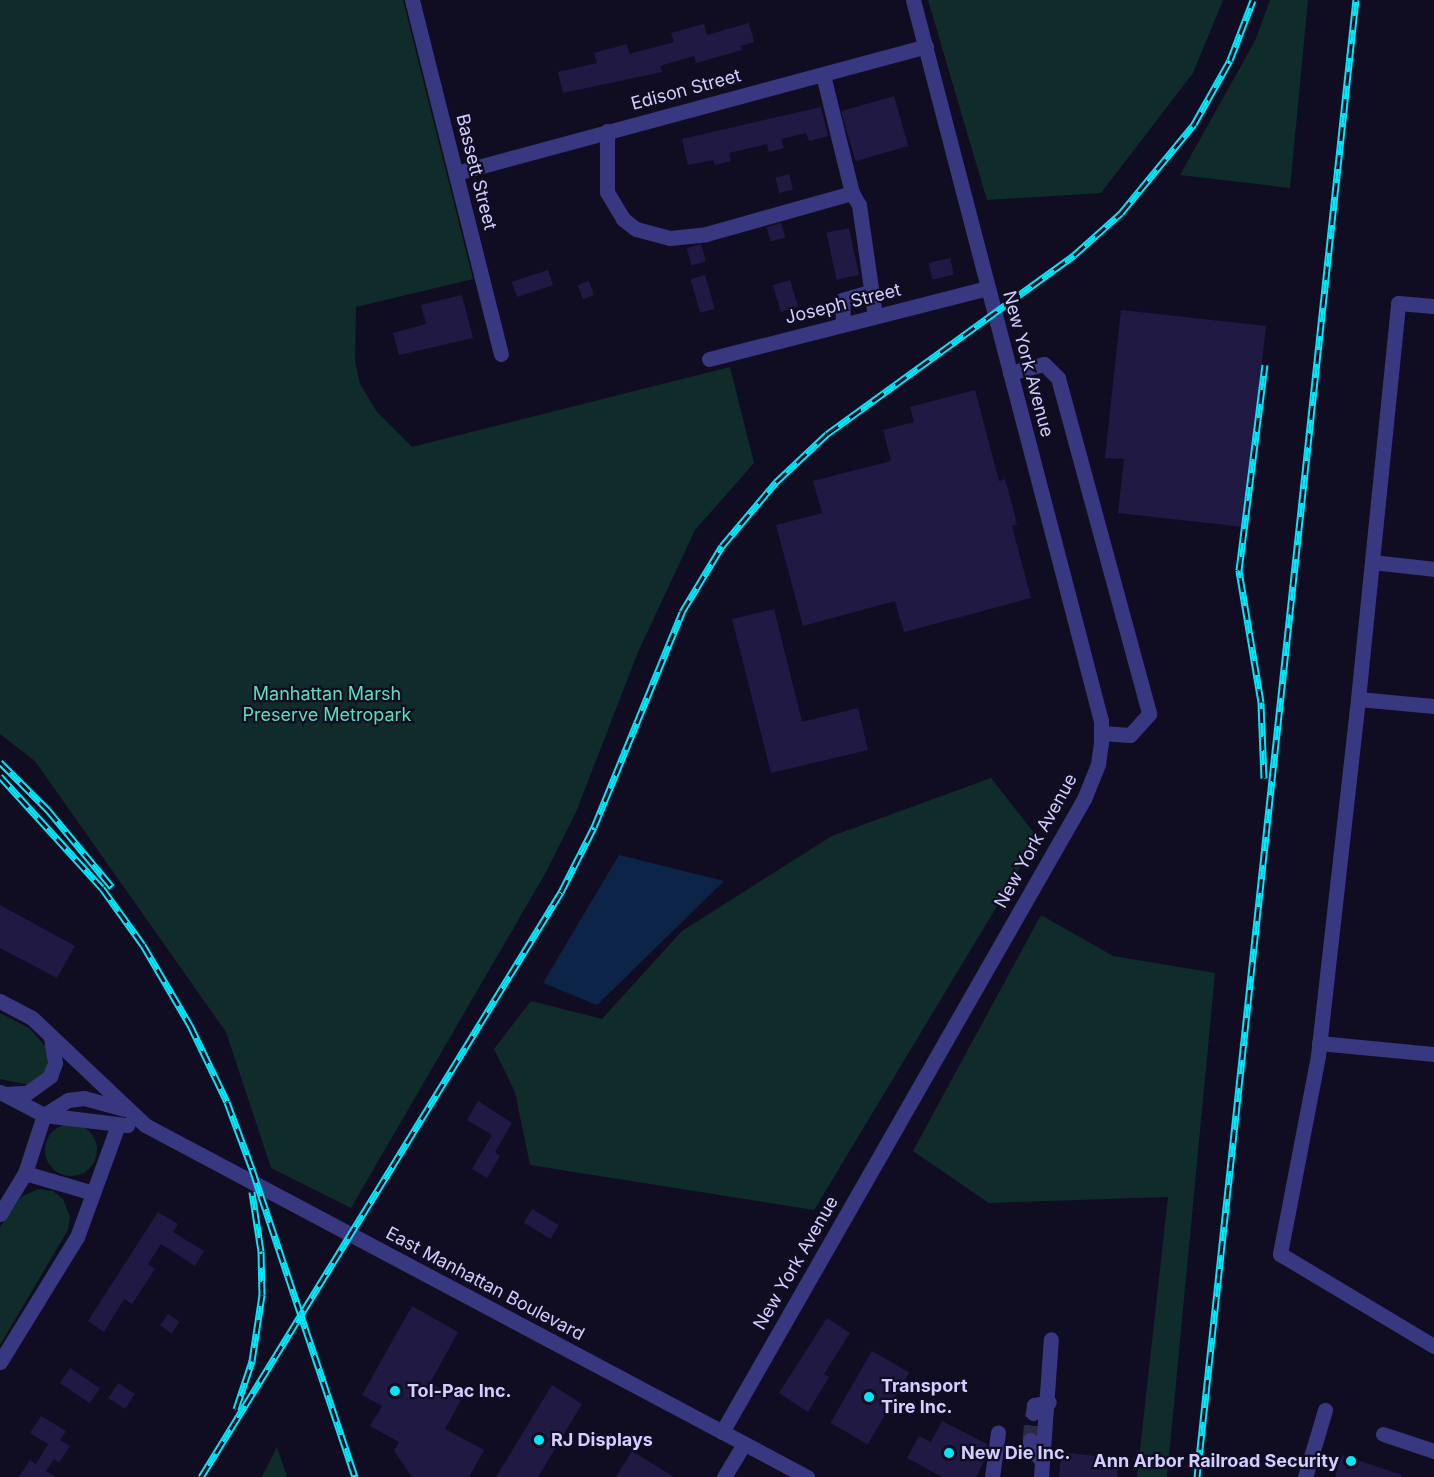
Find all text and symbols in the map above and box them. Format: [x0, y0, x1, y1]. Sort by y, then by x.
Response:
street label: Edison Street [629, 65, 743, 115]
street label: Bassett Street [451, 112, 501, 232]
street label: Joseph Street [783, 279, 903, 329]
street label: New York Avenue [998, 289, 1058, 439]
park label: Manhattan Marsh Preserve Metropark [243, 684, 411, 726]
street label: New York Avenue [990, 770, 1082, 912]
street label: New York Avenue [749, 1192, 843, 1334]
street label: East Manhattan Boulevard [382, 1222, 588, 1346]
place label: Transport Tire Inc. [881, 1376, 967, 1418]
place label: Tol-Pac Inc. [407, 1380, 512, 1402]
marker: Tol-Pac Inc. [388, 1384, 402, 1398]
marker: Transport Tire Inc. [862, 1390, 876, 1404]
place label: RJ Displays [551, 1429, 653, 1451]
marker: RJ Displays [532, 1433, 546, 1447]
place label: New Die Inc. [961, 1442, 1070, 1464]
marker: New Die Inc. [942, 1446, 956, 1460]
place label: Ann Arbor Railroad Security [1093, 1450, 1339, 1472]
marker: Ann Arbor Railroad Security [1344, 1454, 1358, 1468]

